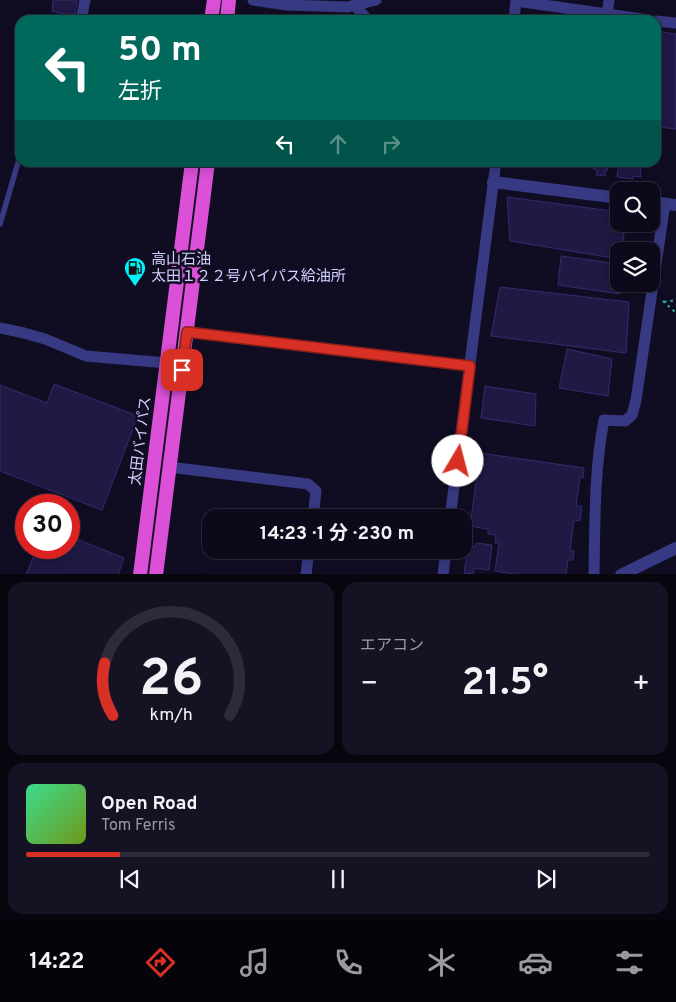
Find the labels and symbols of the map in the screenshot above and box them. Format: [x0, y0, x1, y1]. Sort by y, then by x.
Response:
place label: 高山石油 太田１２２号バイパス給油所 [151, 251, 346, 287]
fuel station icon: 高山石油 太田１２２号バイパス給油所 [123, 256, 147, 287]
pin [161, 349, 203, 391]
street label: 太田バイパス [127, 396, 156, 487]
position arrow [431, 434, 483, 486]
speed limit sign: 30 [15, 494, 80, 559]

